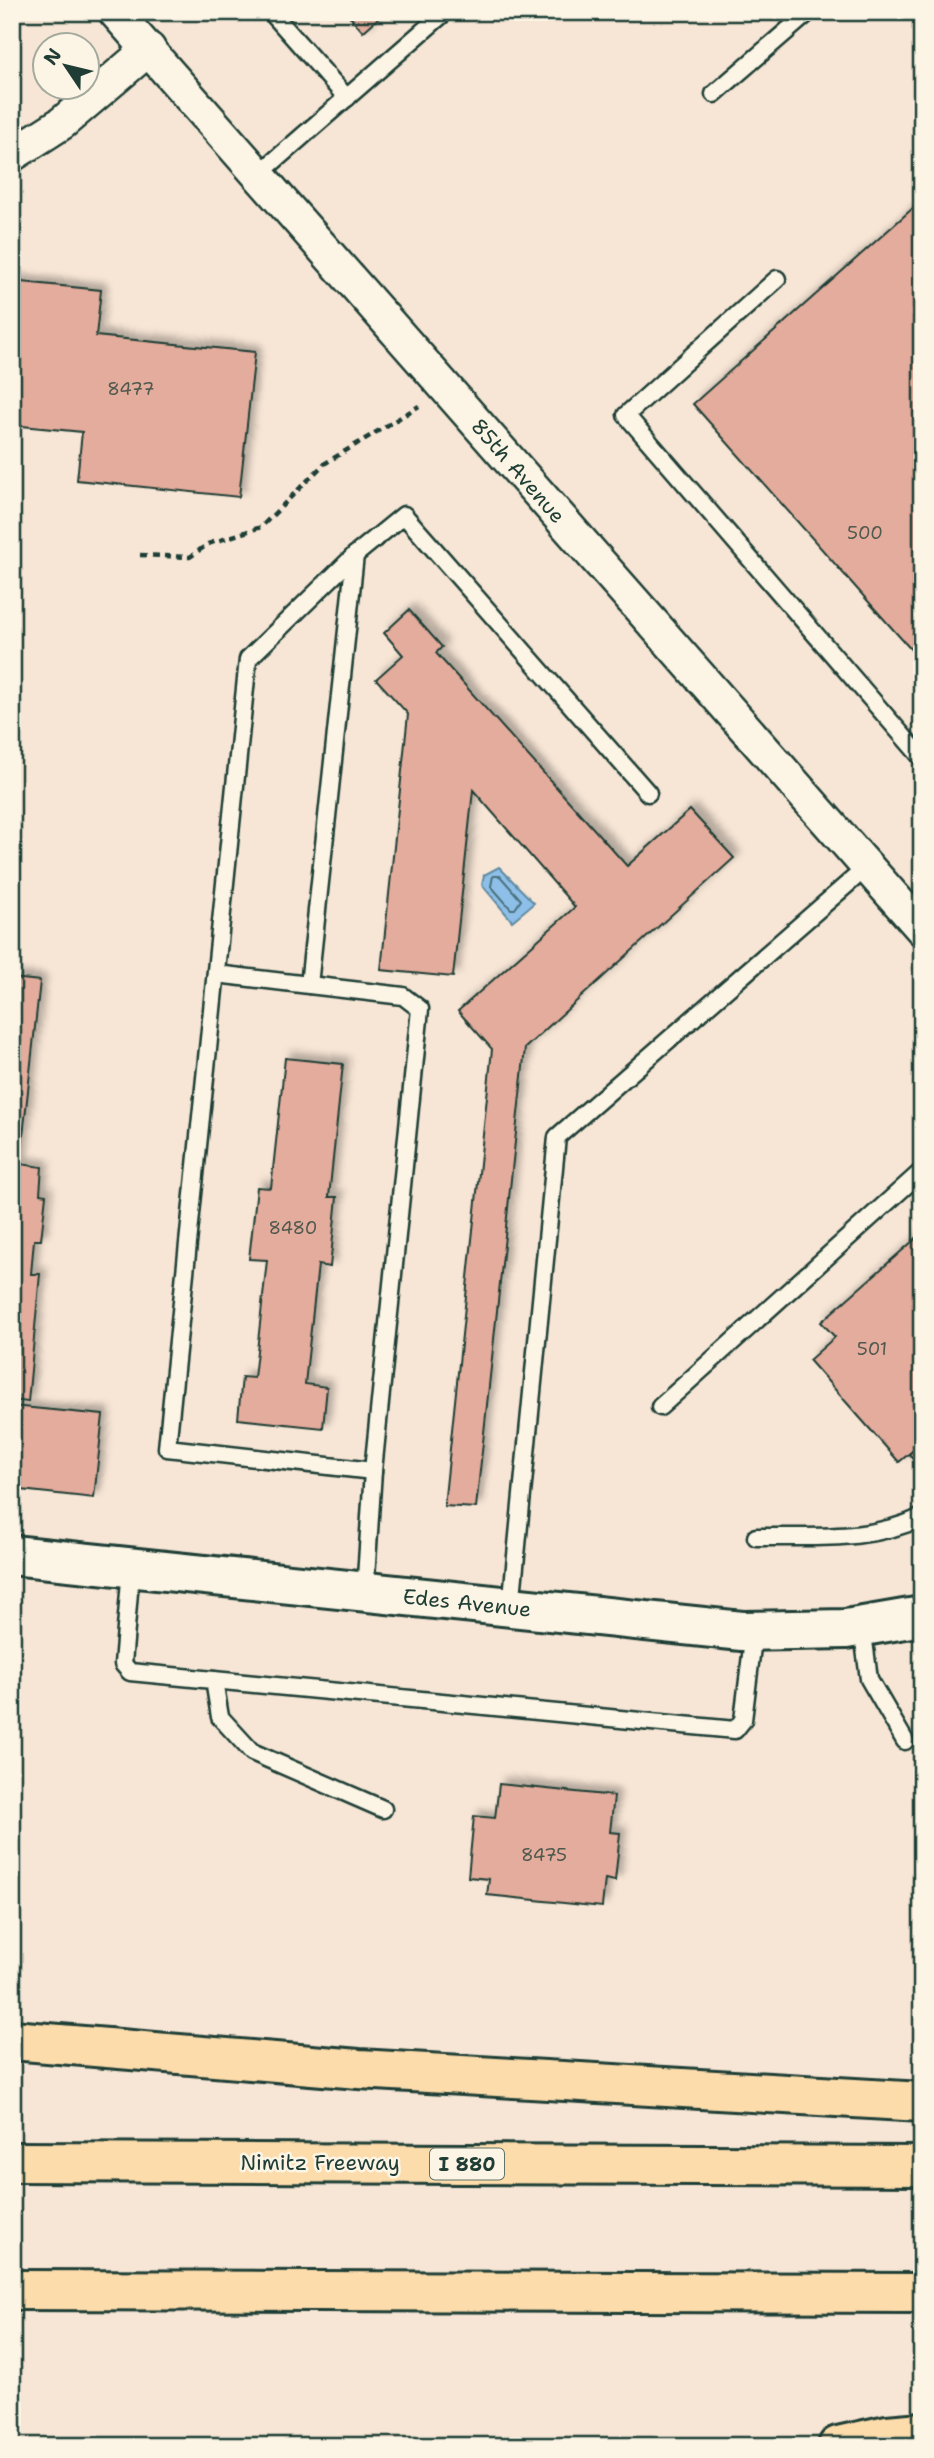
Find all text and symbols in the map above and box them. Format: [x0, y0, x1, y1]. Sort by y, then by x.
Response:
north arrow [32, 32, 102, 102]
text: N [38, 43, 67, 70]
house number: 8477 [107, 377, 155, 401]
street label: 85th Avenue [465, 413, 571, 529]
house number: 500 [847, 521, 883, 545]
house number: 8480 [269, 1216, 317, 1240]
house number: 501 [857, 1337, 887, 1361]
street label: Edes Avenue [402, 1582, 532, 1624]
house number: 8475 [521, 1843, 567, 1867]
road number: I 880 [430, 2148, 504, 2180]
street label: Nimitz Freeway [240, 2149, 400, 2177]

